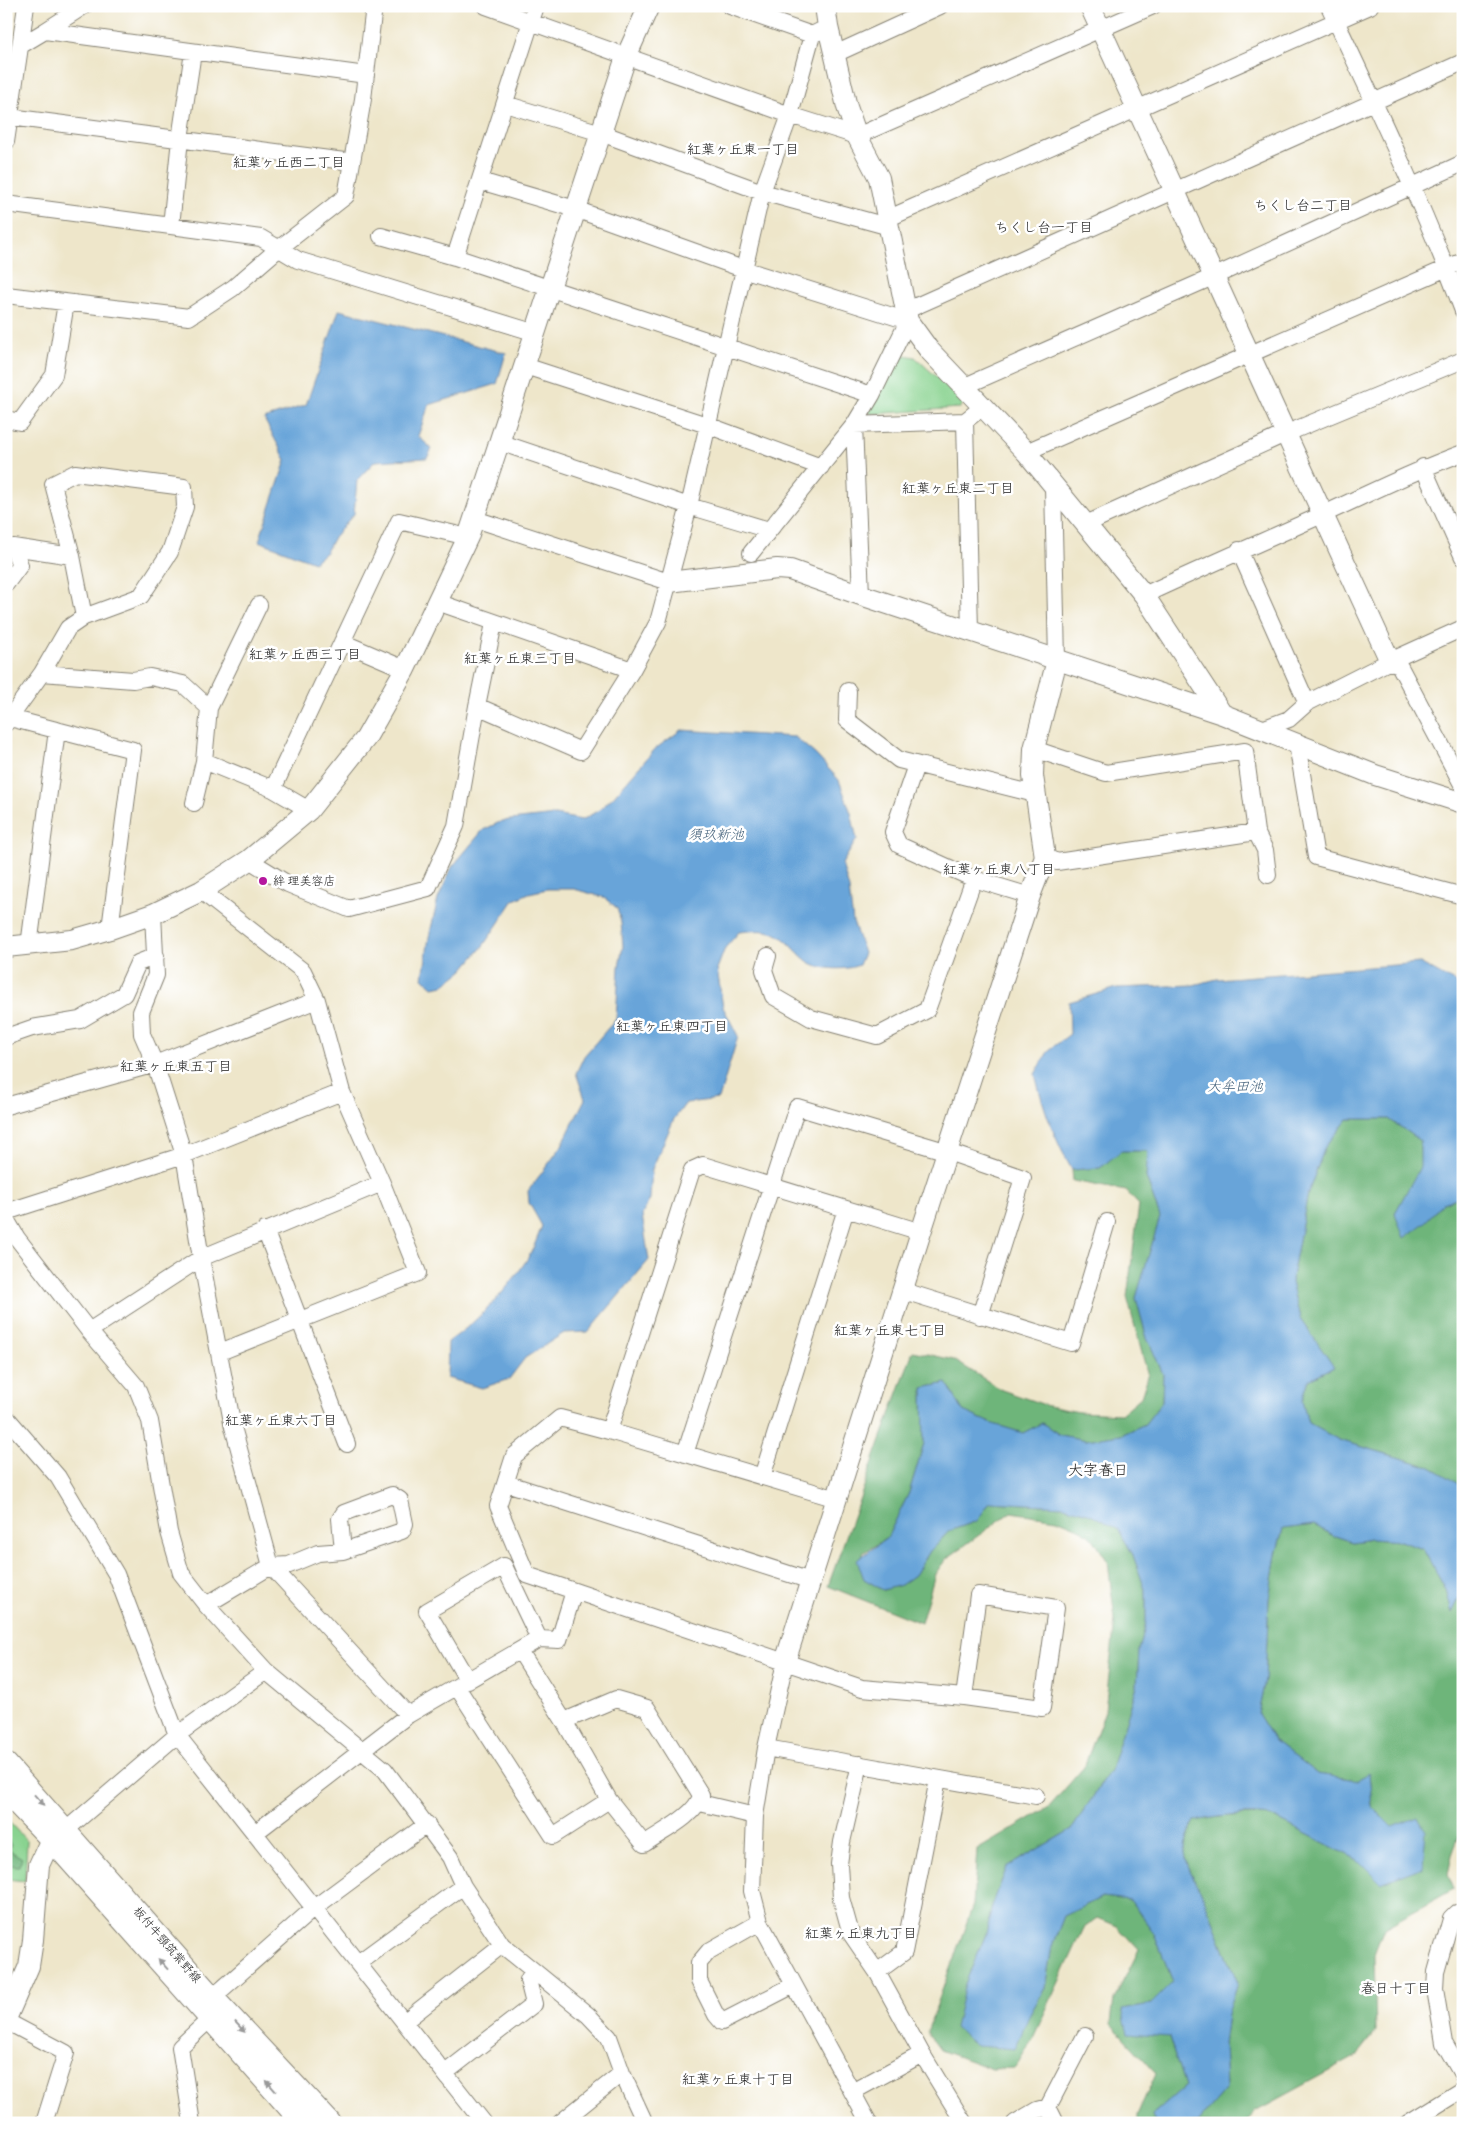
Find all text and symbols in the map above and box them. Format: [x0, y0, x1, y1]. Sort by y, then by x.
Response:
district label: 紅葉ヶ丘東一丁目 [687, 141, 799, 158]
district label: 紅葉ヶ丘西二丁目 [233, 154, 345, 171]
district label: ちくし台二丁目 [1254, 197, 1352, 214]
district label: ちくし台一丁目 [995, 219, 1093, 236]
district label: 紅葉ヶ丘東二丁目 [902, 480, 1014, 497]
district label: 紅葉ヶ丘西三丁目 [249, 646, 361, 663]
district label: 紅葉ヶ丘東三丁目 [464, 650, 576, 667]
water label: 須玖新池 [688, 826, 745, 843]
district label: 紅葉ヶ丘東八丁目 [943, 861, 1055, 878]
place label: 絆 理美容店 [273, 874, 336, 889]
marker: 絆 理美容店 [257, 875, 269, 887]
district label: 紅葉ヶ丘東四丁目 [616, 1018, 728, 1035]
district label: 紅葉ヶ丘東五丁目 [120, 1058, 232, 1075]
water label: 大牟田池 [1207, 1078, 1264, 1095]
district label: 紅葉ヶ丘東七丁目 [834, 1322, 946, 1339]
district label: 紅葉ヶ丘東六丁目 [225, 1412, 337, 1429]
district label: 大字春日 [1068, 1461, 1128, 1480]
one-way arrow [33, 1794, 45, 1806]
street label: 板付牛頸筑紫野線 [130, 1904, 204, 1986]
district label: 紅葉ヶ丘東九丁目 [805, 1925, 917, 1942]
one-way arrow [157, 1959, 169, 1971]
district label: 春日十丁目 [1361, 1980, 1431, 1997]
one-way arrow [234, 2020, 246, 2032]
district label: 紅葉ヶ丘東十丁目 [682, 2071, 794, 2088]
one-way arrow [265, 2080, 276, 2093]

